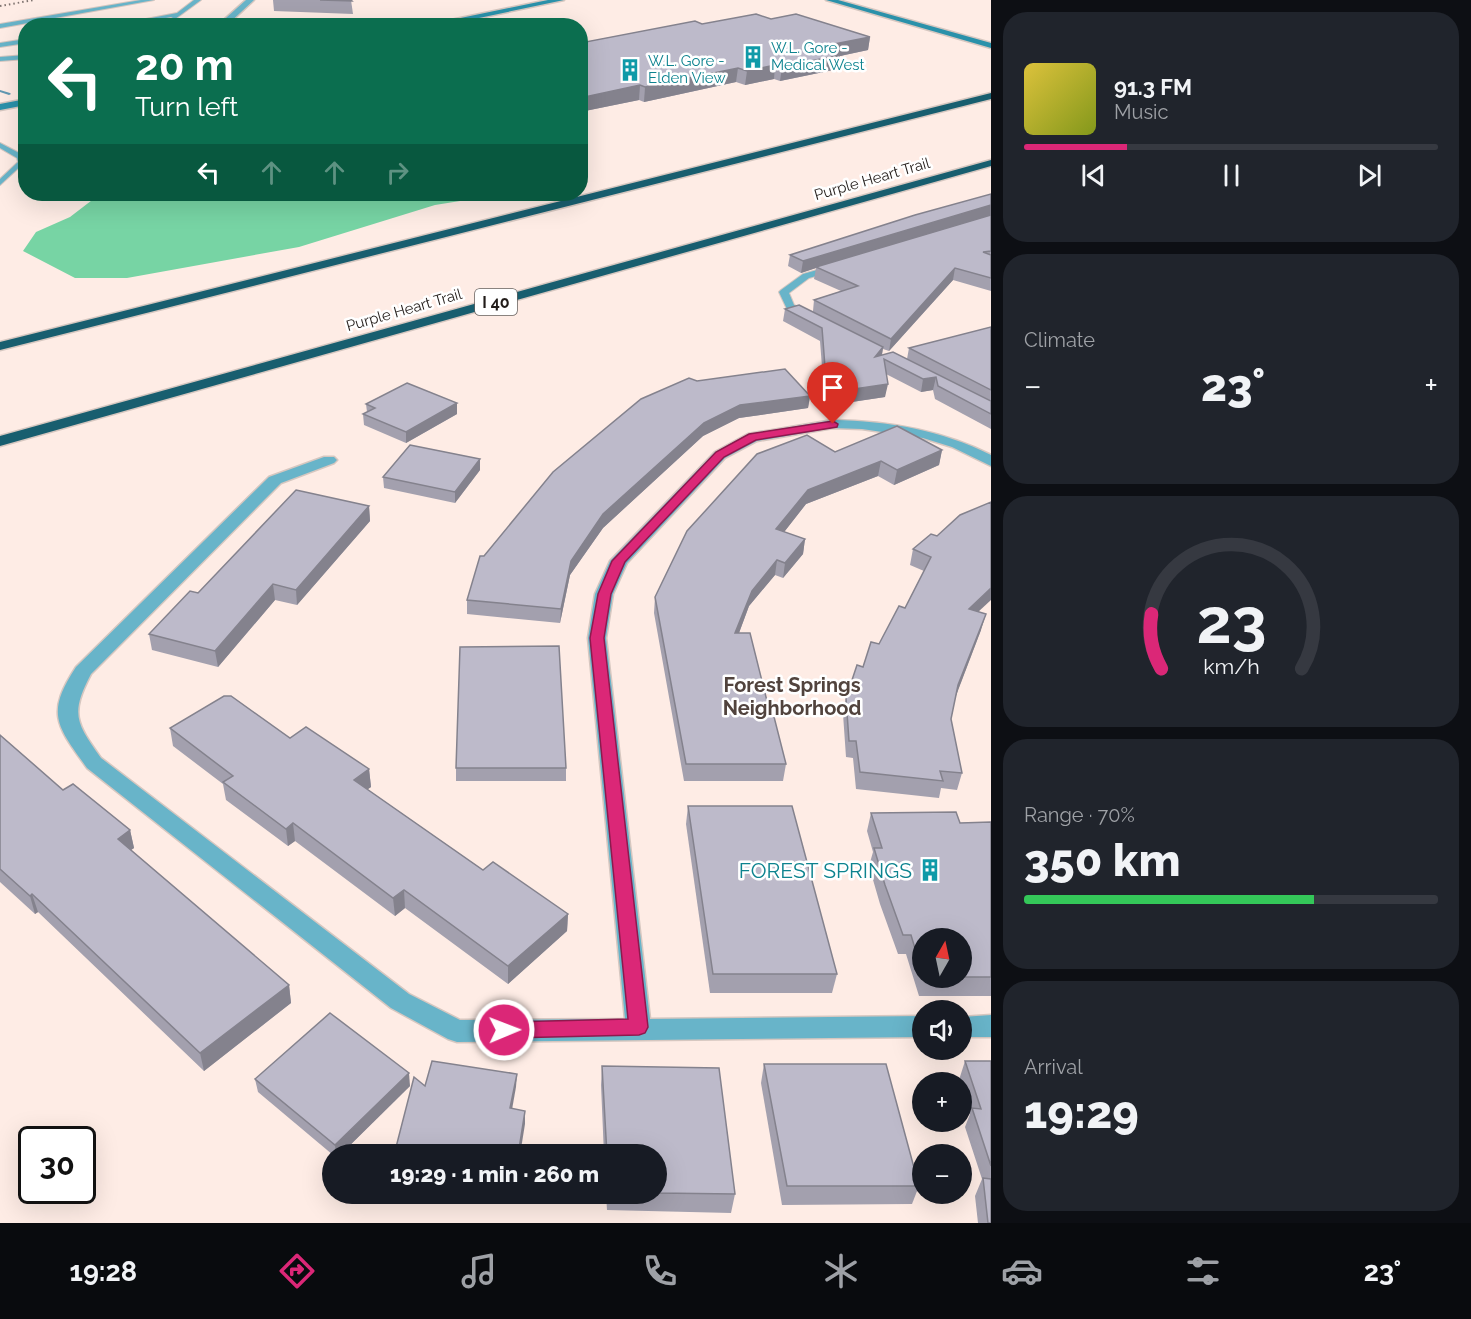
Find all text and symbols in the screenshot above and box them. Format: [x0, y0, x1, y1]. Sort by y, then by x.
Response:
place label: W.L. Gore - Medical West [771, 39, 865, 74]
text: 20 m [135, 41, 234, 90]
icon: left [36, 42, 114, 120]
building icon: W.L. Gore - Medical West [740, 44, 766, 70]
place label: W.L. Gore - Elden View [648, 52, 726, 87]
building icon: W.L. Gore - Elden View [617, 57, 643, 83]
text: 91.3 FM [1114, 74, 1192, 100]
text: Turn left [135, 91, 238, 122]
text: Music [1114, 100, 1168, 124]
street label: Purple Heart Trail [812, 154, 933, 204]
icon: left [192, 156, 225, 189]
icon: ahead [255, 156, 288, 189]
icon: ahead [318, 156, 351, 189]
icon: right [381, 156, 414, 189]
icon: previous [1077, 159, 1110, 192]
icon: pause [1215, 159, 1248, 192]
icon: next [1353, 159, 1386, 192]
street label: Purple Heart Trail [344, 285, 465, 335]
road number: I 40 [475, 289, 517, 315]
text: Climate [1024, 328, 1095, 352]
text: 23° [1201, 359, 1265, 412]
pin [807, 362, 858, 424]
text: − [1024, 366, 1042, 405]
text: + [1424, 366, 1438, 405]
icon: arrive [816, 371, 849, 404]
text: 23 [1196, 584, 1266, 658]
text: km/h [1203, 654, 1259, 679]
district label: Forest Springs Neighborhood [723, 673, 861, 720]
text: Range · 70% [1024, 803, 1135, 827]
text: 350 km [1024, 834, 1181, 887]
building icon: FOREST SPRINGS [917, 857, 943, 883]
place label: FOREST SPRINGS [739, 858, 912, 883]
north arrow [912, 928, 972, 988]
map controls [912, 928, 972, 1204]
position arrow [472, 998, 536, 1062]
button: sound [912, 1000, 972, 1060]
text: Arrival [1024, 1055, 1083, 1079]
button: + [912, 1072, 972, 1132]
text: 19:29 [1024, 1086, 1139, 1139]
speed limit sign: 30 [18, 1126, 96, 1204]
button: − [912, 1144, 972, 1204]
text: 19:29 · 1 min · 260 m [390, 1161, 599, 1187]
icon: directions [276, 1250, 318, 1292]
icon: music [458, 1250, 500, 1292]
icon: phone [639, 1250, 681, 1292]
icon: climate [820, 1250, 862, 1292]
icon: car [1001, 1250, 1043, 1292]
icon: filters [1182, 1250, 1224, 1292]
text: 19:28 [70, 1256, 137, 1287]
text: 23° [1364, 1256, 1401, 1287]

